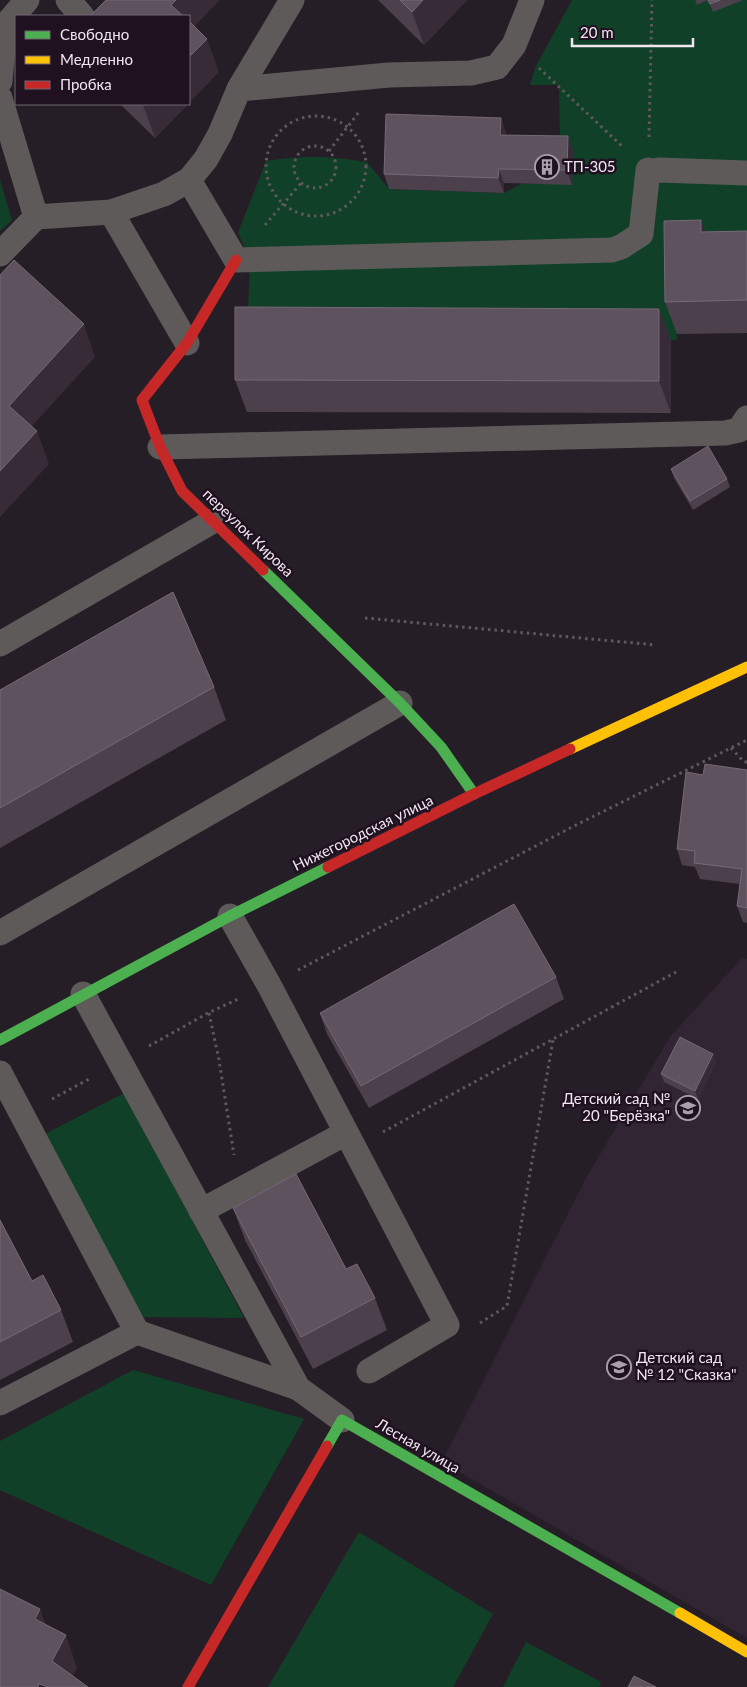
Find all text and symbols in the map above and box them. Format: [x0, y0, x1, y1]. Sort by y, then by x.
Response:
legend [15, 15, 190, 105]
scale bar [572, 15, 693, 47]
text: 20 m [580, 23, 614, 41]
text: Свободно [60, 25, 129, 43]
text: Медленно [60, 50, 133, 68]
text: Пробка [60, 75, 112, 93]
building icon: ТП-305 [534, 154, 560, 180]
place label: ТП-305 [564, 157, 616, 175]
street label: переулок Кирова [200, 485, 298, 580]
street label: Нижегородская улица [289, 790, 436, 874]
place label: Детский сад № 20 "Берёзка" [562, 1089, 670, 1124]
school or university icon: Детский сад № 20 "Берёзка" [675, 1095, 701, 1121]
place label: Детский сад № 12 "Сказка" [636, 1348, 737, 1383]
school or university icon: Детский сад № 12 "Сказка" [606, 1354, 632, 1380]
street label: Лесная улица [372, 1413, 464, 1476]

